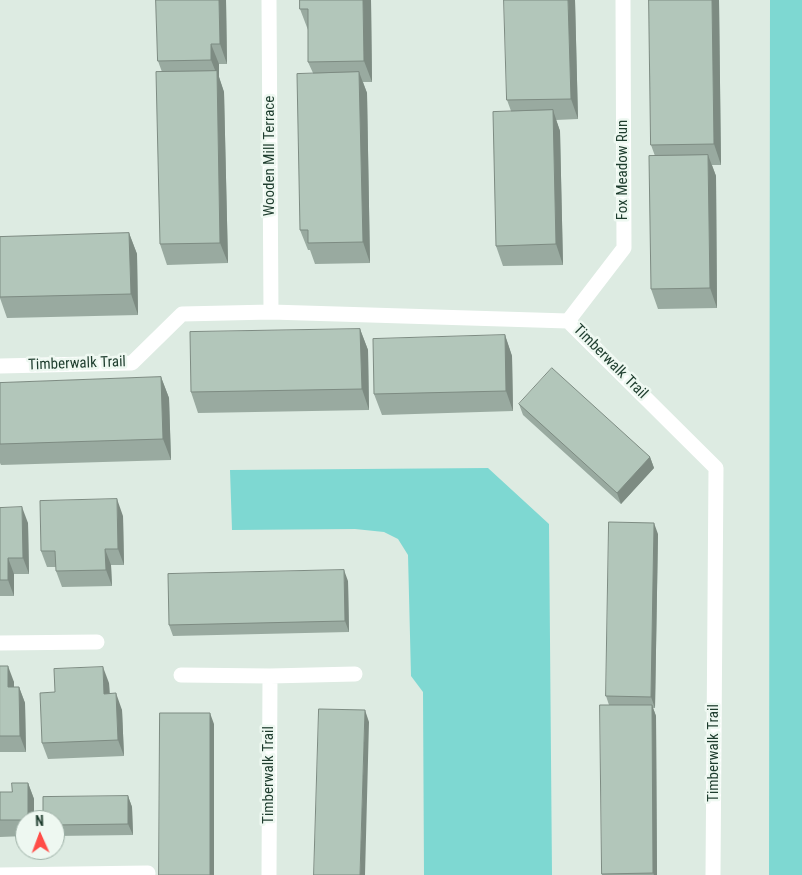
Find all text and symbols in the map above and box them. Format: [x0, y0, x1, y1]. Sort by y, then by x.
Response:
street label: Wooden Mill Terrace [261, 96, 279, 216]
street label: Fox Meadow Run [614, 120, 632, 220]
street label: Timberwalk Trail [569, 321, 651, 403]
street label: Timberwalk Trail [28, 353, 126, 375]
street label: Timberwalk Trail [705, 704, 723, 802]
street label: Timberwalk Trail [260, 726, 278, 824]
north arrow [15, 810, 65, 860]
text: N [35, 813, 44, 829]

